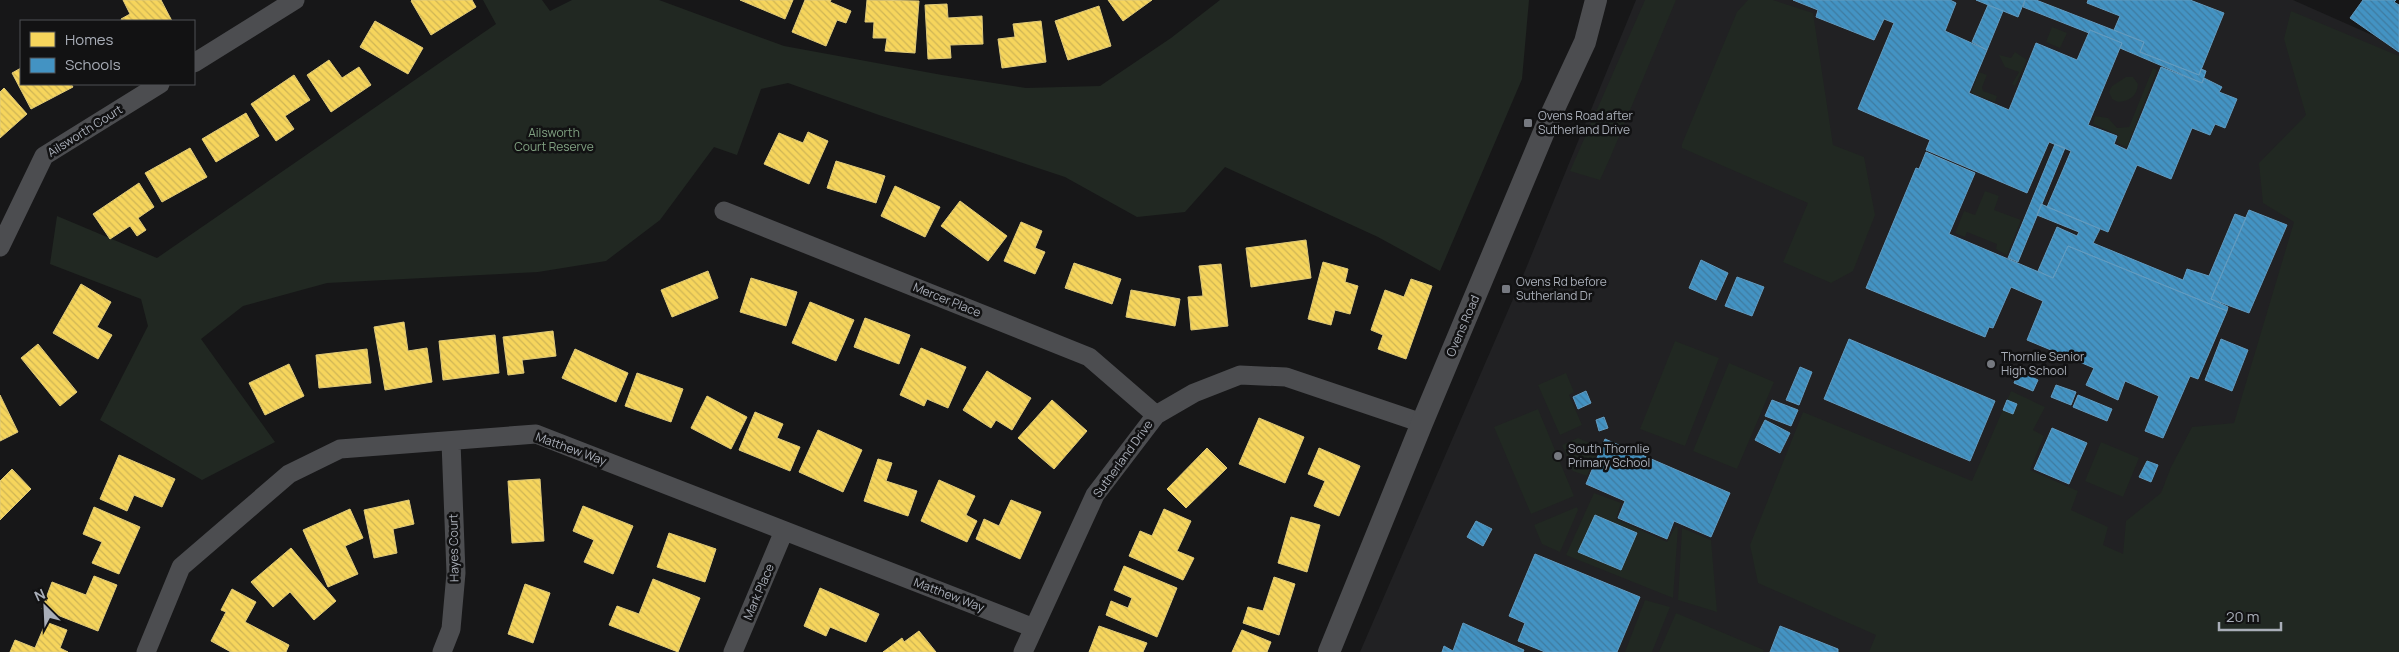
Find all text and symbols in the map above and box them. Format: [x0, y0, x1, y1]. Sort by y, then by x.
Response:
legend [20, 20, 195, 85]
text: Homes [65, 29, 114, 50]
text: Schools [65, 54, 121, 75]
street label: Ailsworth Court [44, 100, 126, 161]
place label: Ovens Road after Sutherland Drive [1538, 107, 1634, 138]
marker: Ovens Road after Sutherland Drive [1522, 117, 1534, 129]
park label: Ailsworth Court Reserve [514, 124, 594, 155]
place label: Ovens Rd before Sutherland Dr [1516, 273, 1607, 304]
street label: Mercer Place [911, 278, 984, 321]
marker: Ovens Rd before Sutherland Dr [1500, 283, 1512, 295]
street label: Ovens Road [1442, 292, 1483, 359]
place label: Thornlie Senior High School [2001, 348, 2085, 379]
marker: Thornlie Senior High School [1985, 358, 1997, 370]
street label: Sutherland Drive [1089, 417, 1156, 501]
street label: Matthew Way [533, 428, 610, 469]
place label: South Thornlie Primary School [1568, 440, 1650, 471]
marker: South Thornlie Primary School [1552, 450, 1564, 462]
street label: Hayes Court [444, 514, 463, 582]
street label: Mark Place [739, 561, 778, 623]
street label: Matthew Way [911, 573, 988, 616]
north arrow [20, 582, 70, 632]
text: N [31, 584, 48, 605]
scale bar [2219, 600, 2282, 632]
text: 20 m [2226, 606, 2259, 627]

